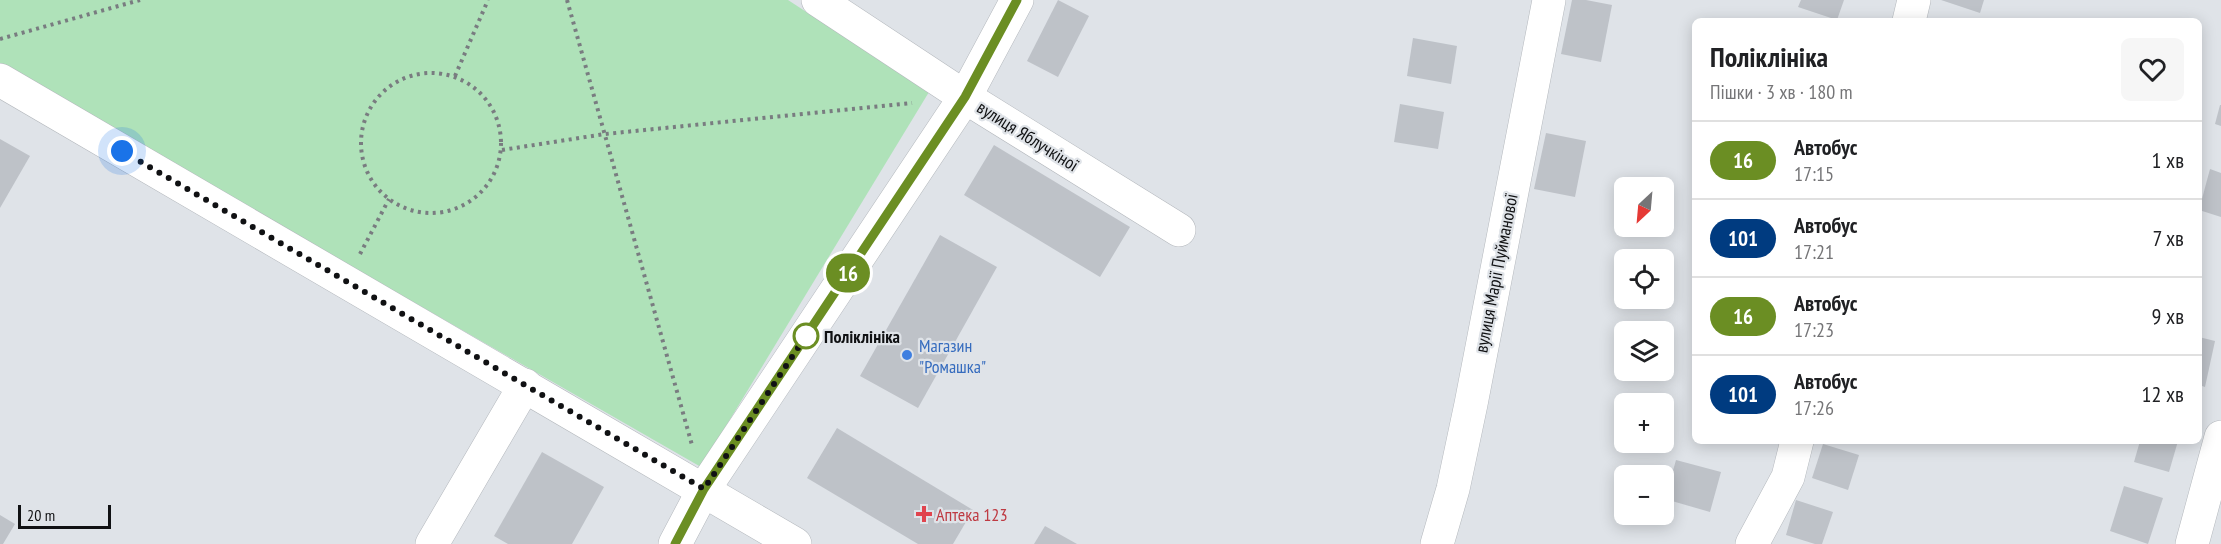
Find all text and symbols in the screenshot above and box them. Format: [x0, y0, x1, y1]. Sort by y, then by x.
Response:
text: Поліклініка [1710, 38, 1828, 75]
button: heart [2121, 38, 2184, 101]
text: Пішки · 3 хв · 180 m [1710, 79, 1853, 105]
street label: вулиця Яблучкіної [973, 96, 1083, 176]
text: Автобус [1794, 133, 1857, 161]
your location [107, 136, 137, 166]
text: 1 хв [2152, 146, 2184, 174]
text: 16 [1733, 147, 1753, 174]
text: 17:15 [1794, 161, 1834, 187]
north arrow [1614, 177, 1674, 237]
map controls [1614, 177, 1674, 525]
street label: вулиця Марії Пуйманової [1469, 191, 1523, 355]
text: Автобус [1794, 211, 1857, 239]
text: 7 хв [2152, 224, 2184, 252]
text: 101 [1728, 225, 1758, 252]
text: 17:21 [1794, 239, 1834, 265]
button: locate [1614, 249, 1674, 309]
line badge: 16 [821, 254, 875, 292]
text: 16 [838, 260, 858, 287]
text: Автобус [1794, 289, 1857, 317]
text: 9 хв [2152, 302, 2184, 330]
text: 16 [1733, 303, 1753, 330]
text: 17:23 [1794, 317, 1834, 343]
button: layers [1614, 321, 1674, 381]
marker: Поліклініка [793, 323, 819, 349]
place label: Поліклініка [824, 325, 900, 348]
place label: Магазин "Ромашка" [919, 334, 986, 378]
marker: Магазин "Ромашка" [900, 348, 914, 362]
text: Автобус [1794, 367, 1857, 395]
text: 12 хв [2142, 380, 2184, 408]
text: 101 [1728, 381, 1758, 408]
button: + [1614, 393, 1674, 453]
text: 17:26 [1794, 395, 1834, 421]
button: − [1614, 465, 1674, 525]
scale bar [18, 502, 111, 530]
place label: Аптека 123 [936, 503, 1008, 526]
text: 20 m [27, 505, 55, 525]
marker: Аптека 123 [917, 507, 931, 521]

